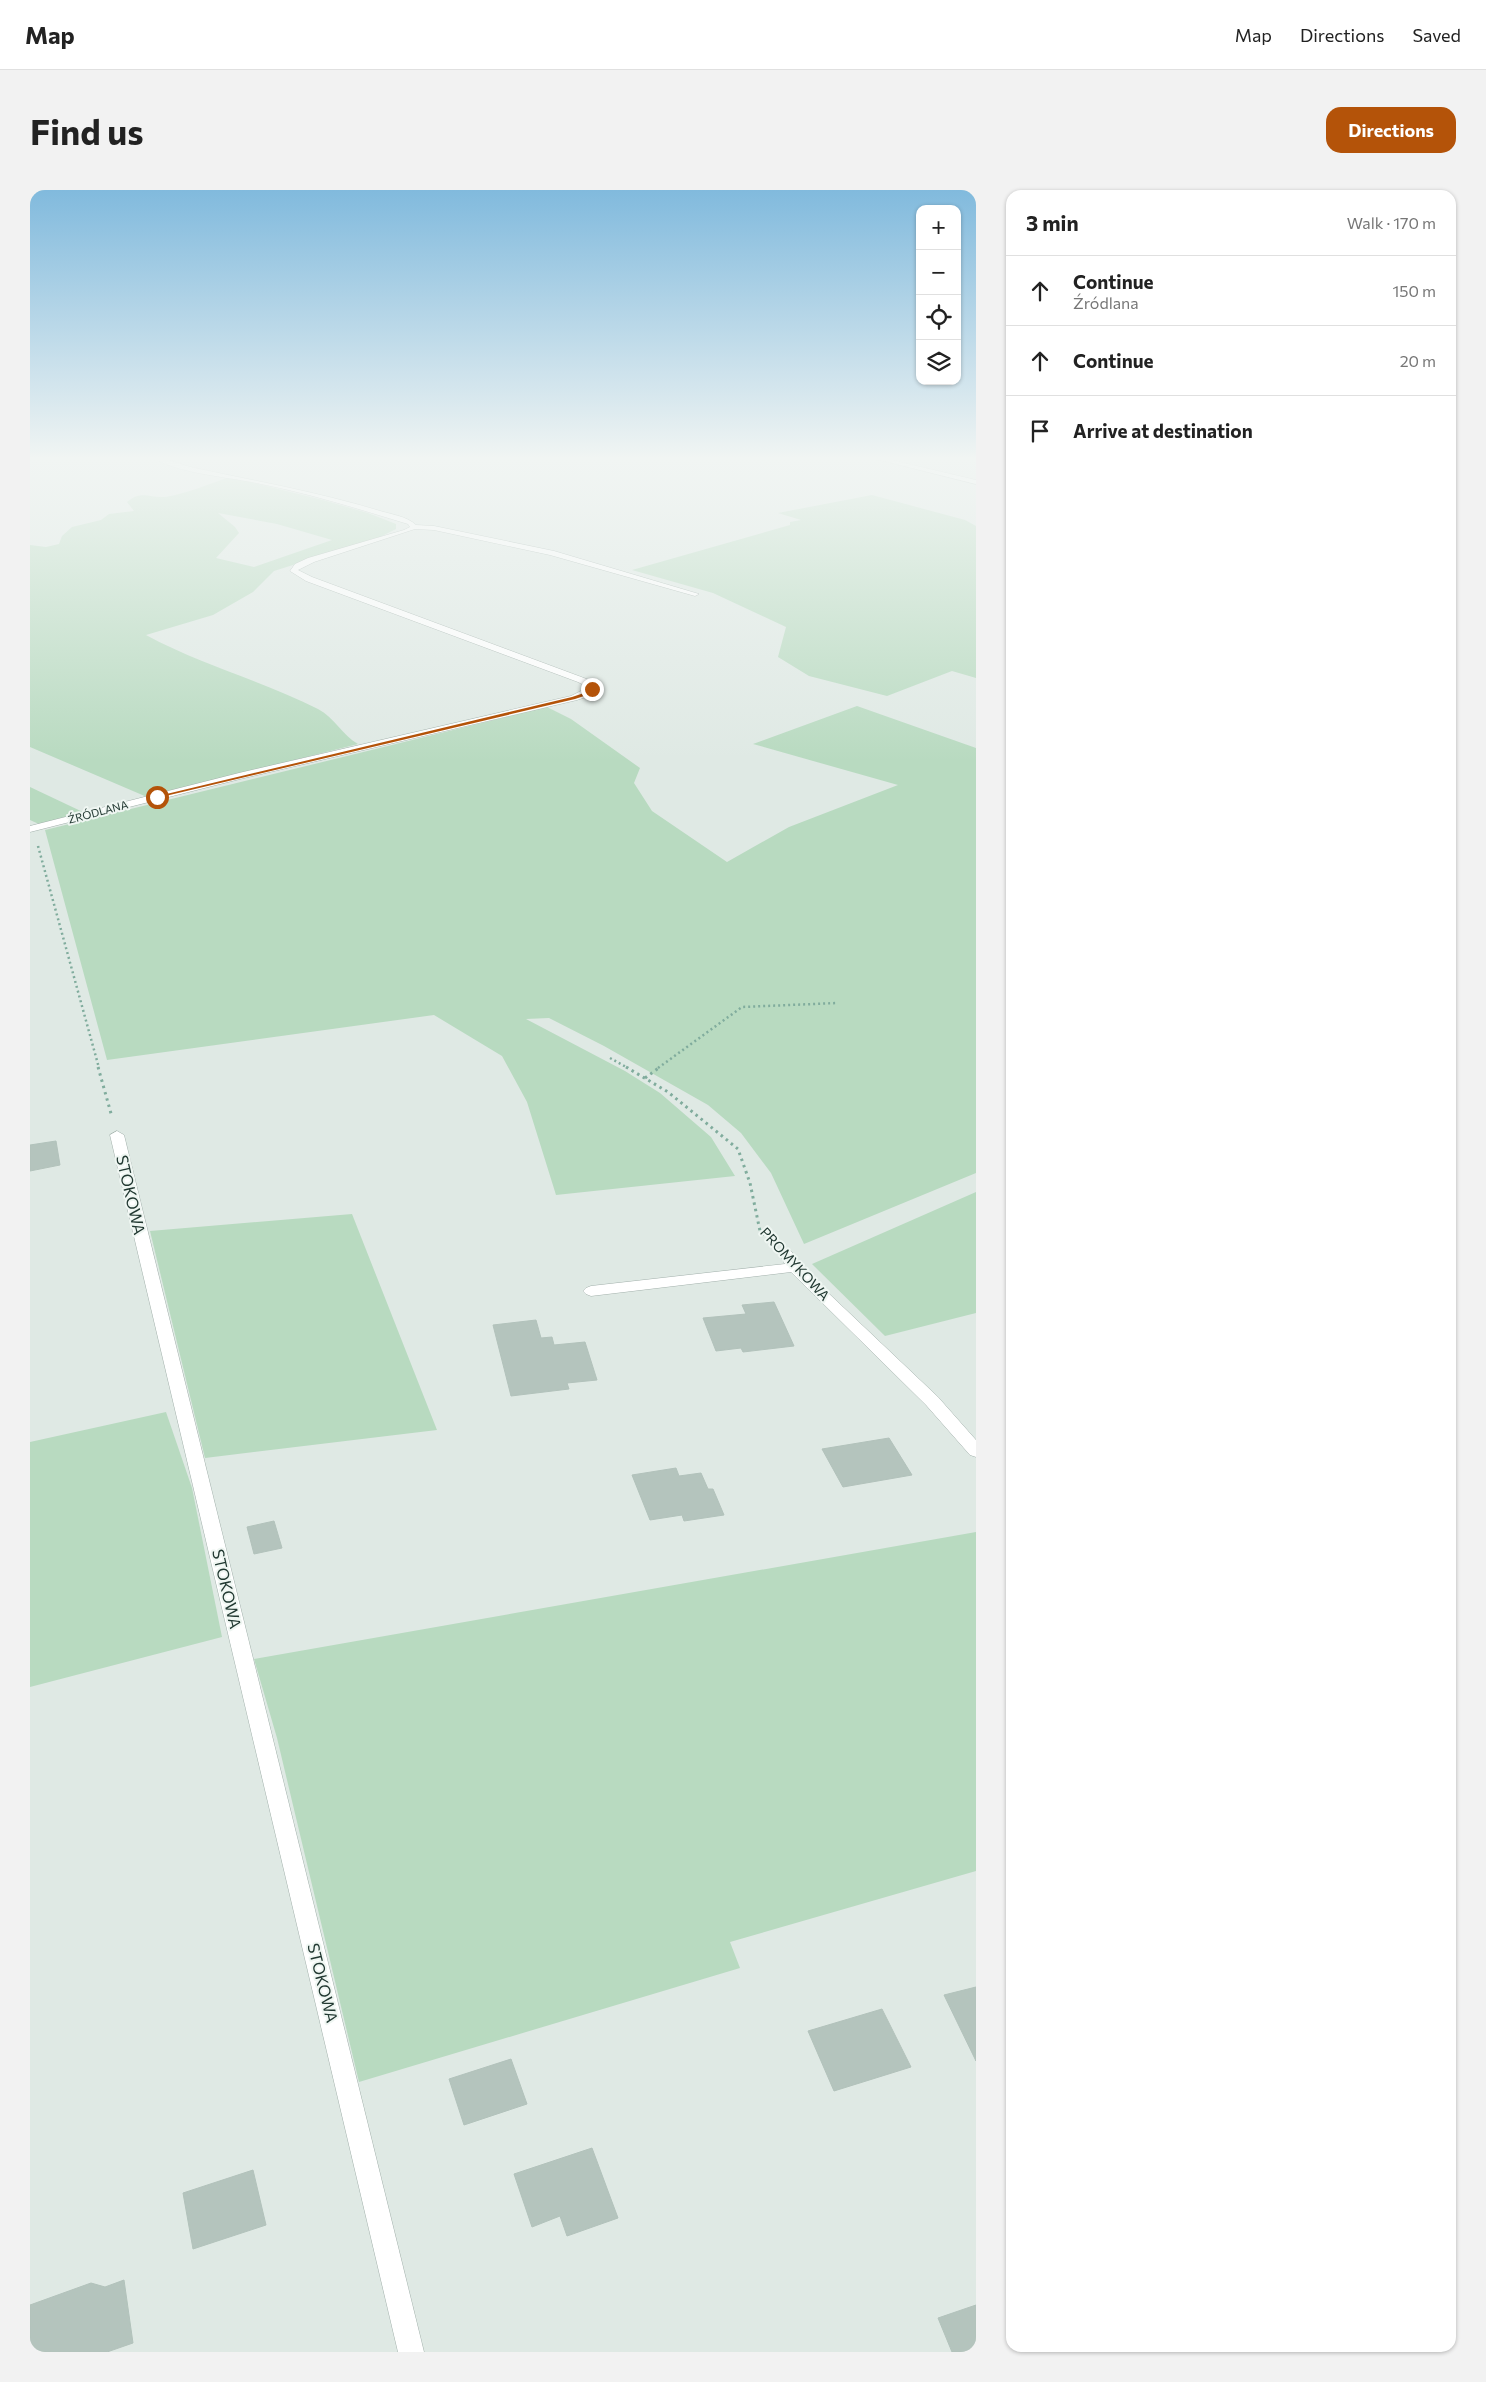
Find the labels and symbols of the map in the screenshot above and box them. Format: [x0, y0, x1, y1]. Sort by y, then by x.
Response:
route end [581, 678, 604, 701]
route start [146, 786, 169, 809]
street label: ŹRÓDLANA [66, 796, 130, 826]
street label: STOKOWA [113, 1153, 150, 1237]
street label: PROMYKOWA [757, 1224, 834, 1304]
street label: STOKOWA [209, 1547, 246, 1631]
street label: STOKOWA [304, 1941, 343, 2025]

